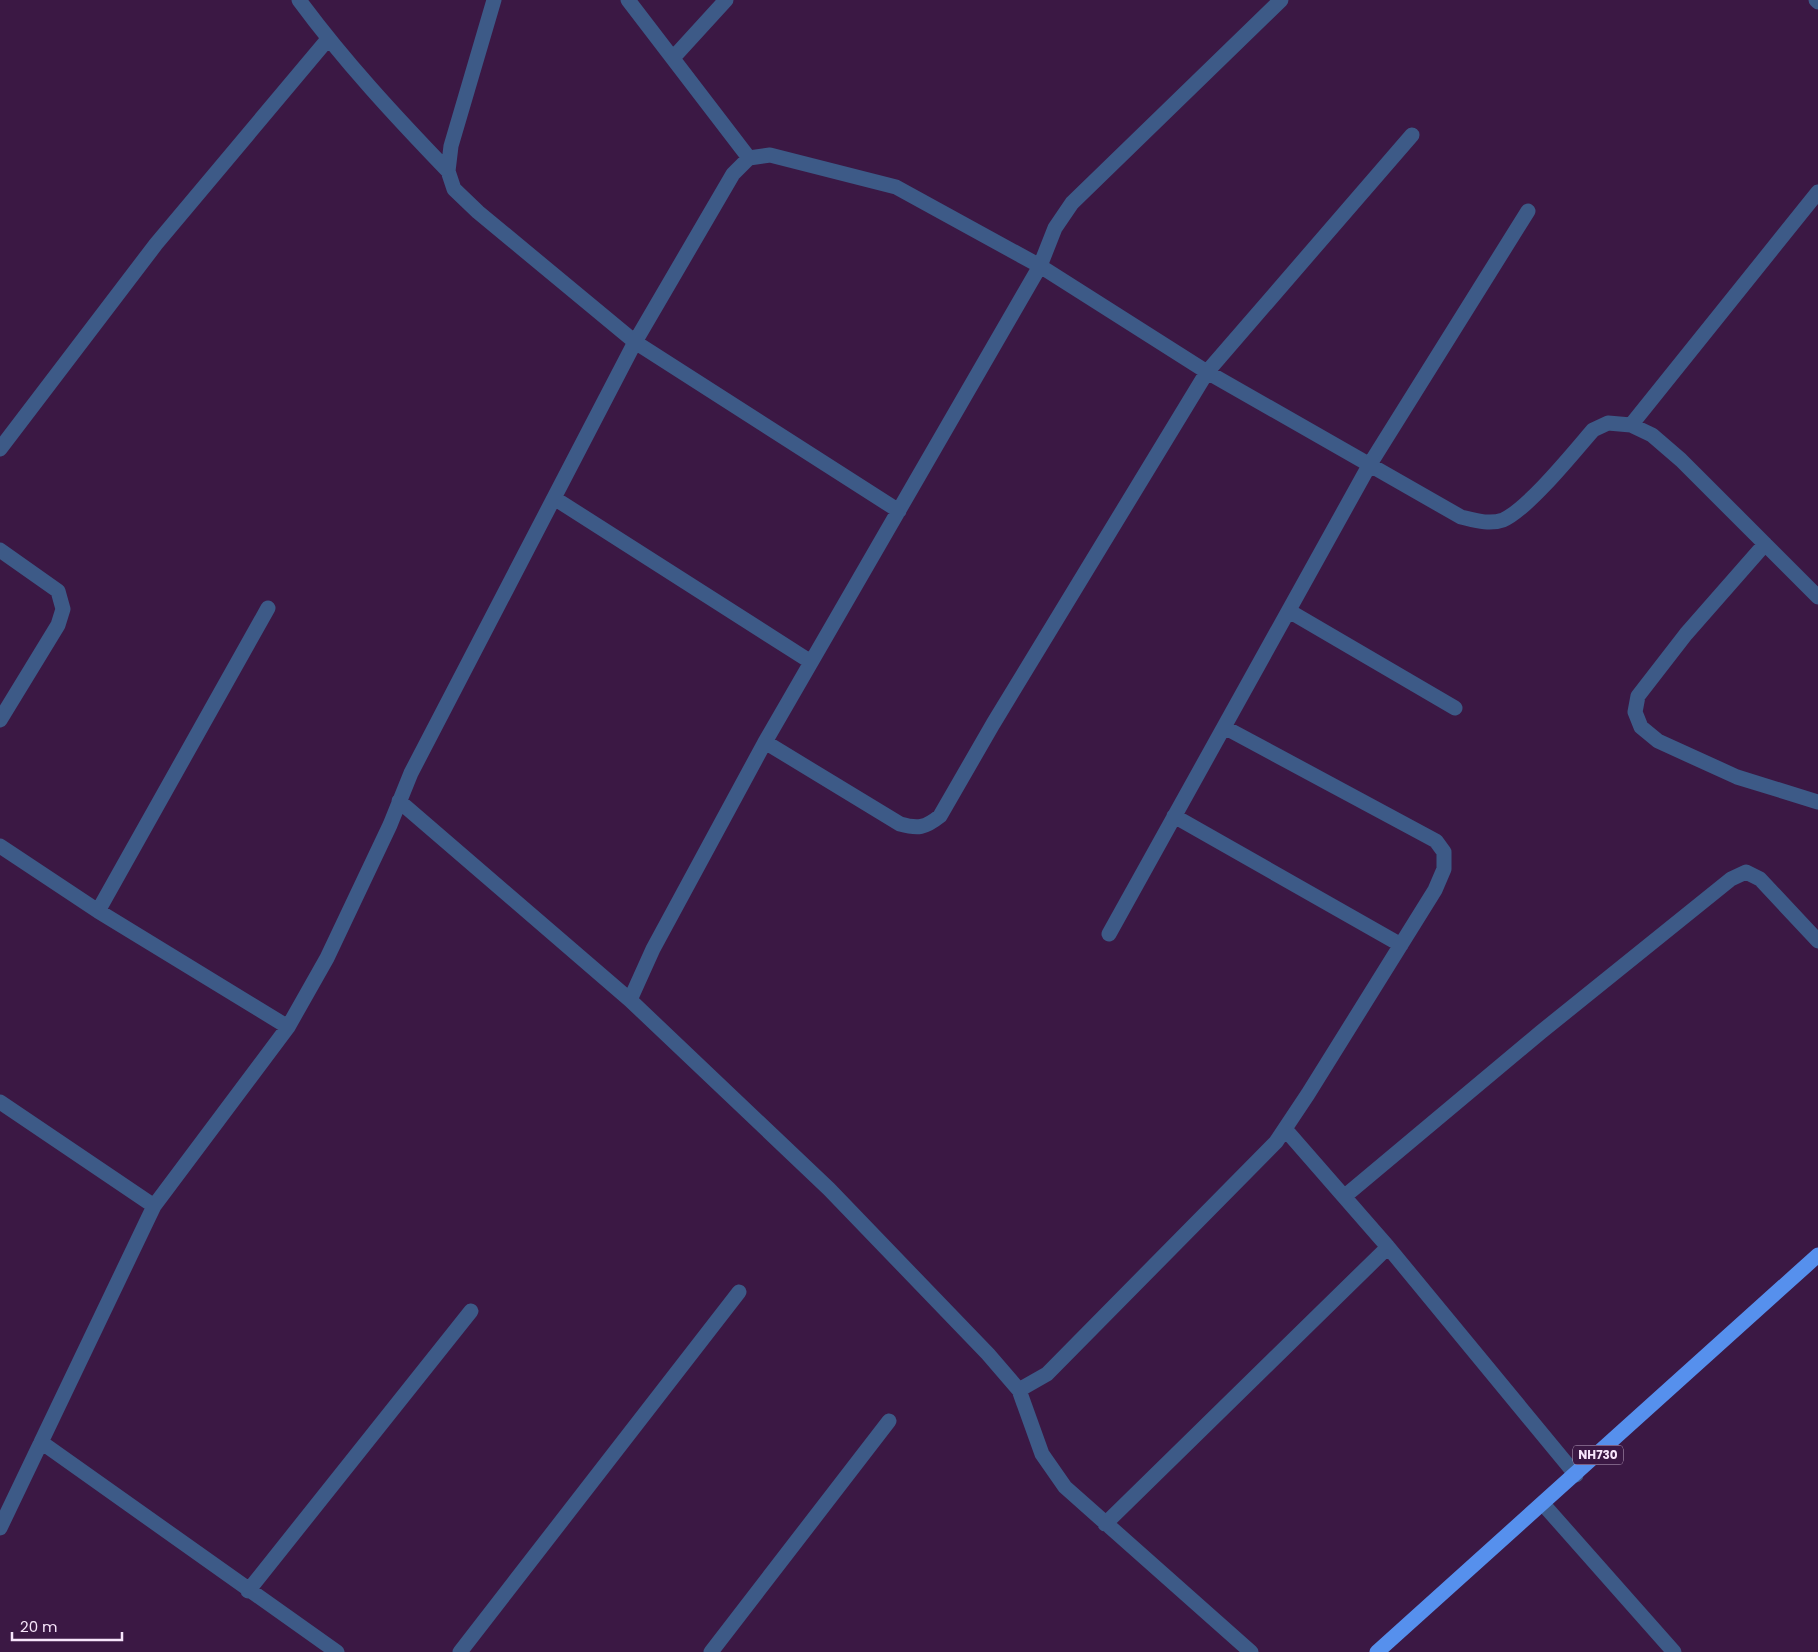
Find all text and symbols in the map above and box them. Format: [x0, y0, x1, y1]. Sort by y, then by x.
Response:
road number: NH730 [1573, 1446, 1623, 1464]
scale bar [12, 1610, 122, 1642]
text: 20 m [20, 1616, 58, 1637]

